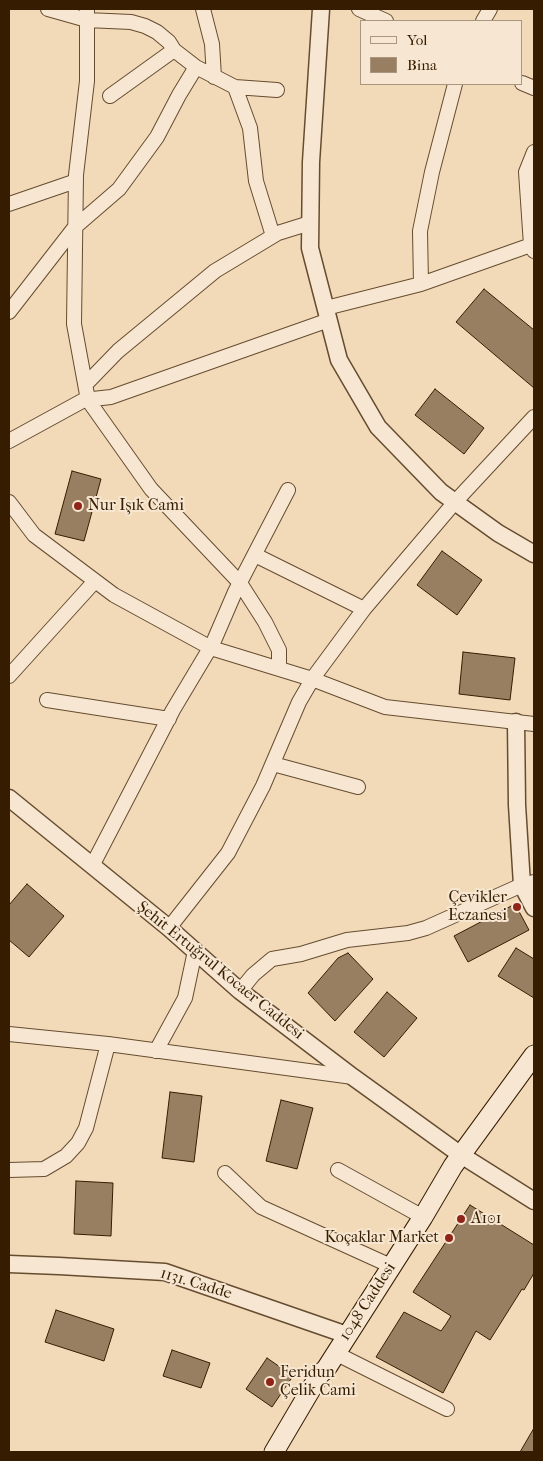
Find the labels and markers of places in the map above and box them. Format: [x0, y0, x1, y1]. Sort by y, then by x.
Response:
place label: Nur Işık Cami [88, 496, 184, 516]
marker: Nur Işık Cami [72, 500, 84, 512]
place label: Çevikler Eczanesi [448, 888, 507, 926]
marker: Çevikler Eczanesi [511, 901, 523, 913]
place label: A101 [471, 1209, 501, 1229]
marker: A101 [455, 1213, 467, 1225]
place label: Koçaklar Market [324, 1228, 439, 1248]
marker: Koçaklar Market [443, 1232, 455, 1244]
place label: Feridun Çelik Cami [280, 1363, 356, 1401]
marker: Feridun Çelik Cami [264, 1376, 276, 1388]

